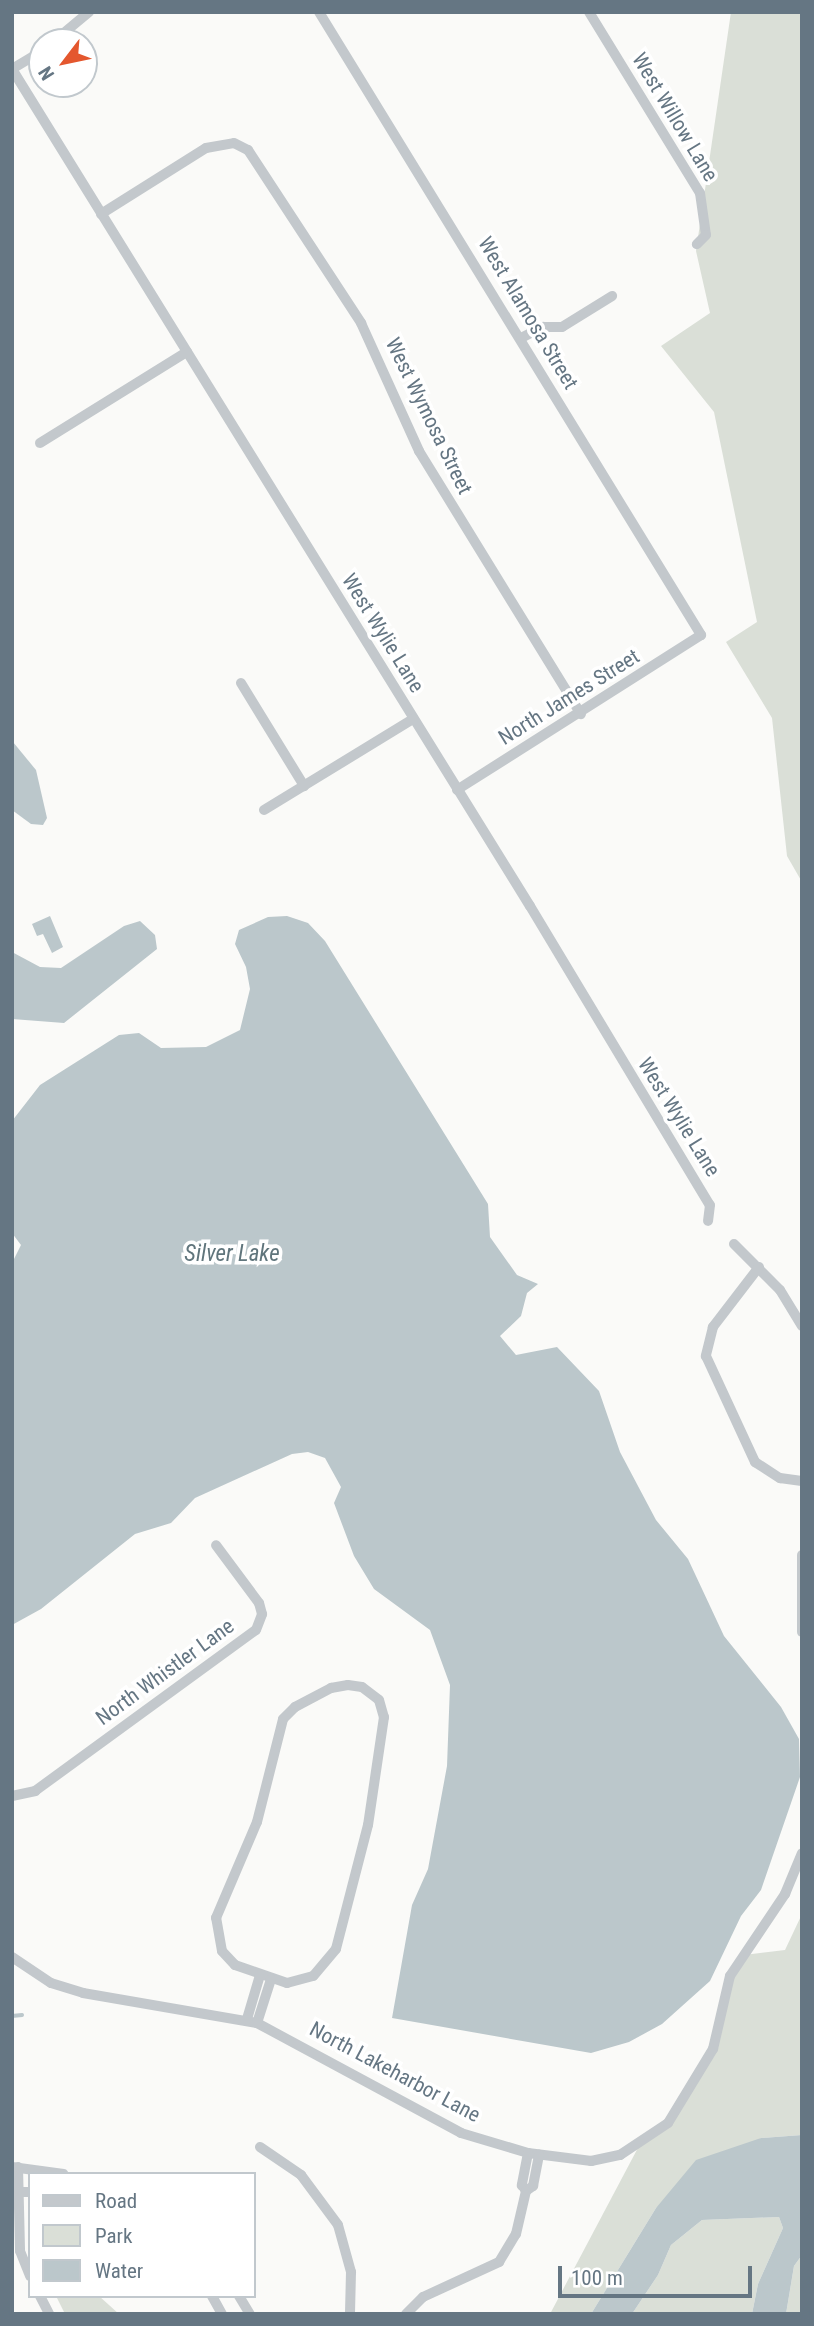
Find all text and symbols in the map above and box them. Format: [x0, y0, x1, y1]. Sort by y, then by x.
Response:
north arrow [28, 28, 98, 98]
street label: West Willow Lane [627, 48, 723, 186]
text: N [34, 62, 59, 84]
street label: West Alamosa Street [473, 232, 583, 394]
street label: West Wymosa Street [380, 334, 478, 498]
street label: West Wylie Lane [336, 569, 430, 697]
street label: North James Street [494, 644, 644, 750]
street label: West Wylie Lane [632, 1053, 726, 1181]
water label: Silver Lake [184, 1240, 280, 1268]
street label: North Whistler Lane [91, 1614, 239, 1730]
street label: North Lakeharbor Lane [305, 2016, 485, 2128]
legend [28, 2172, 256, 2298]
text: Road [95, 2189, 137, 2213]
text: Park [95, 2224, 132, 2248]
scale bar [562, 2252, 756, 2296]
text: Water [95, 2259, 143, 2283]
text: 100 m [571, 2266, 623, 2290]

